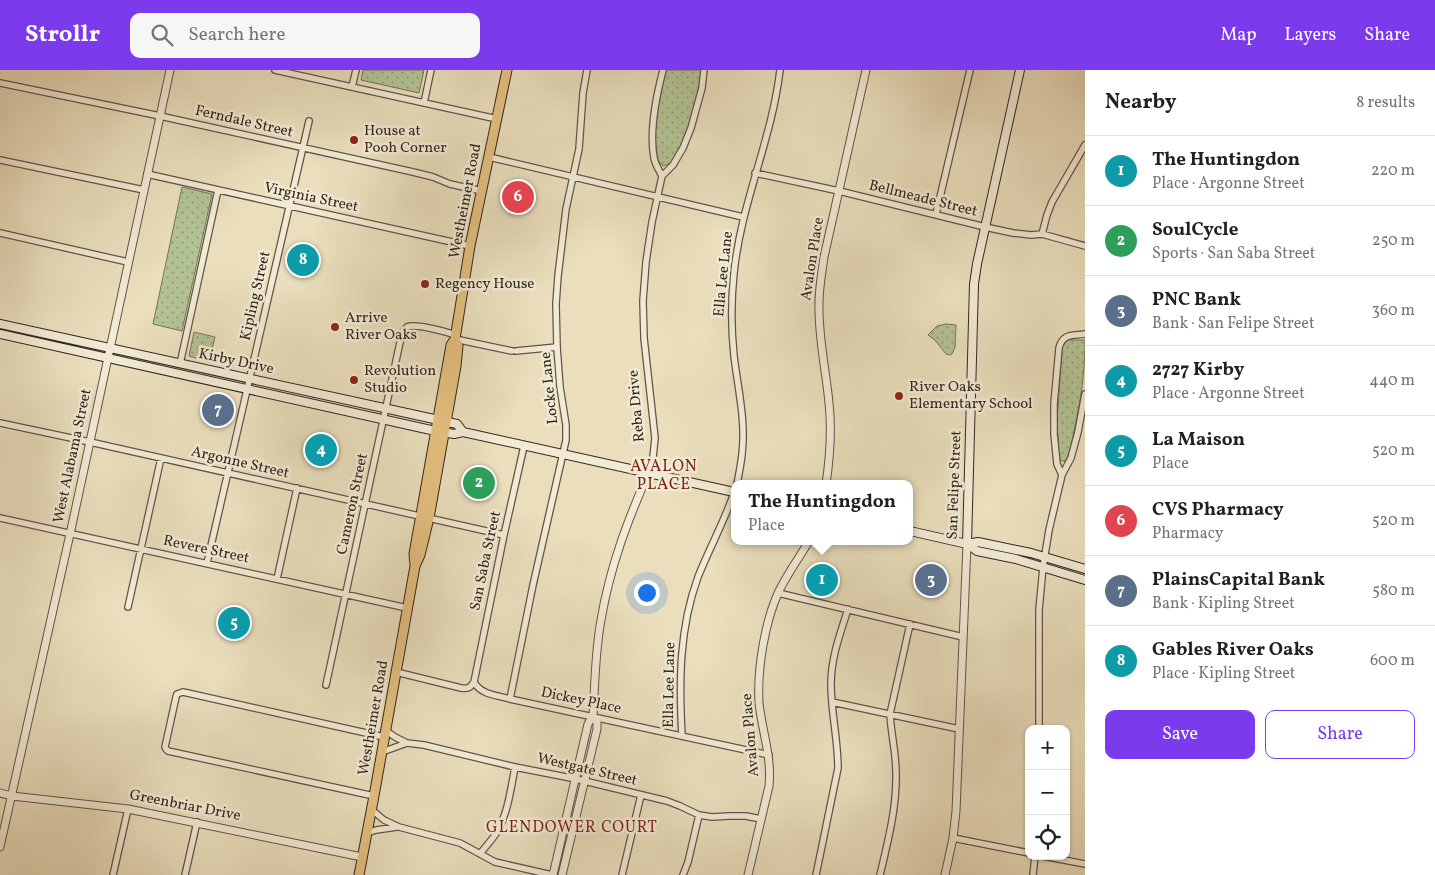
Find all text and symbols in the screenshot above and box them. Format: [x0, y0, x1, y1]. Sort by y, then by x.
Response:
search box [130, 13, 480, 58]
text: Strollr [25, 18, 100, 52]
icon: search [148, 21, 176, 49]
text: Search here [188, 22, 286, 48]
text: Map [1220, 23, 1256, 48]
text: Layers [1284, 23, 1336, 48]
text: Share [1364, 23, 1410, 48]
text: Nearby [1105, 88, 1176, 117]
text: 8 results [1356, 92, 1415, 114]
street label: Ferndale Street [193, 101, 295, 143]
place label: House at Pooh Corner [364, 121, 447, 159]
marker: House at Pooh Corner [348, 134, 360, 146]
street label: Westheimer Road [445, 142, 487, 260]
text: The Huntingdon [1152, 147, 1300, 173]
text: 1 [1118, 160, 1124, 182]
text: 220 m [1371, 160, 1415, 182]
text: Place · Argonne Street [1152, 173, 1305, 195]
street label: Bellmeade Street [867, 175, 979, 223]
street label: Virginia Street [262, 178, 360, 218]
pin: 6 [502, 178, 534, 216]
street label: Avalon Place [796, 216, 830, 302]
text: SoulCycle [1152, 217, 1238, 243]
street label: Ella Lee Lane [709, 230, 739, 318]
text: 2 [1117, 230, 1125, 252]
text: 250 m [1372, 230, 1415, 252]
pin: 8 [287, 241, 319, 279]
text: Sports · San Saba Street [1152, 243, 1315, 265]
street label: Kipling Street [236, 249, 276, 343]
place label: Regency House [435, 274, 534, 295]
marker: Regency House [419, 278, 431, 290]
text: PNC Bank [1152, 287, 1241, 313]
text: 3 [1117, 300, 1125, 322]
text: 360 m [1372, 300, 1415, 322]
place label: Arrive River Oaks [345, 308, 417, 346]
text: Bank · San Felipe Street [1152, 313, 1315, 335]
marker: Arrive River Oaks [329, 321, 341, 333]
street label: Kirby Drive [196, 344, 276, 380]
street label: Locke Lane [536, 351, 564, 425]
text: 2727 Kirby [1152, 357, 1244, 383]
place label: Revolution Studio [364, 361, 436, 399]
street label: Reba Drive [623, 369, 651, 443]
text: 4 [1116, 370, 1126, 392]
text: 440 m [1369, 370, 1415, 392]
marker: Revolution Studio [348, 374, 360, 386]
place label: River Oaks Elementary School [909, 377, 1032, 415]
text: Place · Argonne Street [1152, 383, 1305, 405]
street label: West Alabama Street [48, 387, 98, 525]
marker: River Oaks Elementary School [893, 390, 905, 402]
pin: 7 [202, 391, 234, 429]
text: La Maison [1152, 427, 1245, 453]
street label: San Felipe Street [943, 430, 967, 540]
pin: 4 [305, 431, 337, 469]
text: 5 [1117, 440, 1125, 462]
text: 520 m [1372, 440, 1415, 462]
street label: Argonne Street [189, 442, 291, 484]
street label: Cameron Street [332, 451, 374, 557]
text: Place [1152, 453, 1189, 475]
district label: AVALON PLACE [630, 456, 698, 496]
pin: 2 [463, 464, 495, 502]
popup [731, 480, 913, 545]
text: The Huntingdon [748, 489, 896, 515]
text: CVS Pharmacy [1152, 497, 1284, 523]
street label: San Saba Street [465, 509, 507, 613]
text: 6 [1117, 510, 1125, 532]
text: 520 m [1372, 510, 1415, 532]
text: Place [748, 515, 785, 537]
text: Pharmacy [1152, 523, 1223, 545]
street label: Revere Street [161, 531, 251, 569]
pin: 1 [806, 561, 838, 599]
pin: 3 [915, 561, 947, 599]
text: PlainsCapital Bank [1152, 567, 1325, 593]
your location [634, 580, 660, 606]
text: 7 [1117, 580, 1125, 602]
text: 580 m [1372, 580, 1415, 602]
text: Bank · Kipling Street [1152, 593, 1295, 615]
pin: 5 [218, 604, 250, 642]
text: Gables River Oaks [1152, 637, 1314, 663]
street label: Ella Lee Lane [659, 642, 681, 728]
text: 8 [1117, 650, 1125, 672]
text: 600 m [1370, 650, 1415, 672]
street label: Westheimer Road [354, 659, 394, 777]
text: Place · Kipling Street [1152, 663, 1295, 685]
street label: Dickey Place [539, 682, 623, 720]
street label: Avalon Place [737, 692, 765, 778]
button: Save [1105, 710, 1255, 759]
button: Share [1265, 710, 1415, 759]
map controls [1025, 725, 1070, 860]
button: + [1025, 725, 1070, 770]
street label: Westgate Street [535, 748, 639, 792]
button: − [1025, 770, 1070, 815]
street label: Greenbriar Drive [128, 785, 242, 827]
button: locate [1025, 815, 1070, 860]
district label: GLENDOWER COURT [486, 817, 658, 839]

